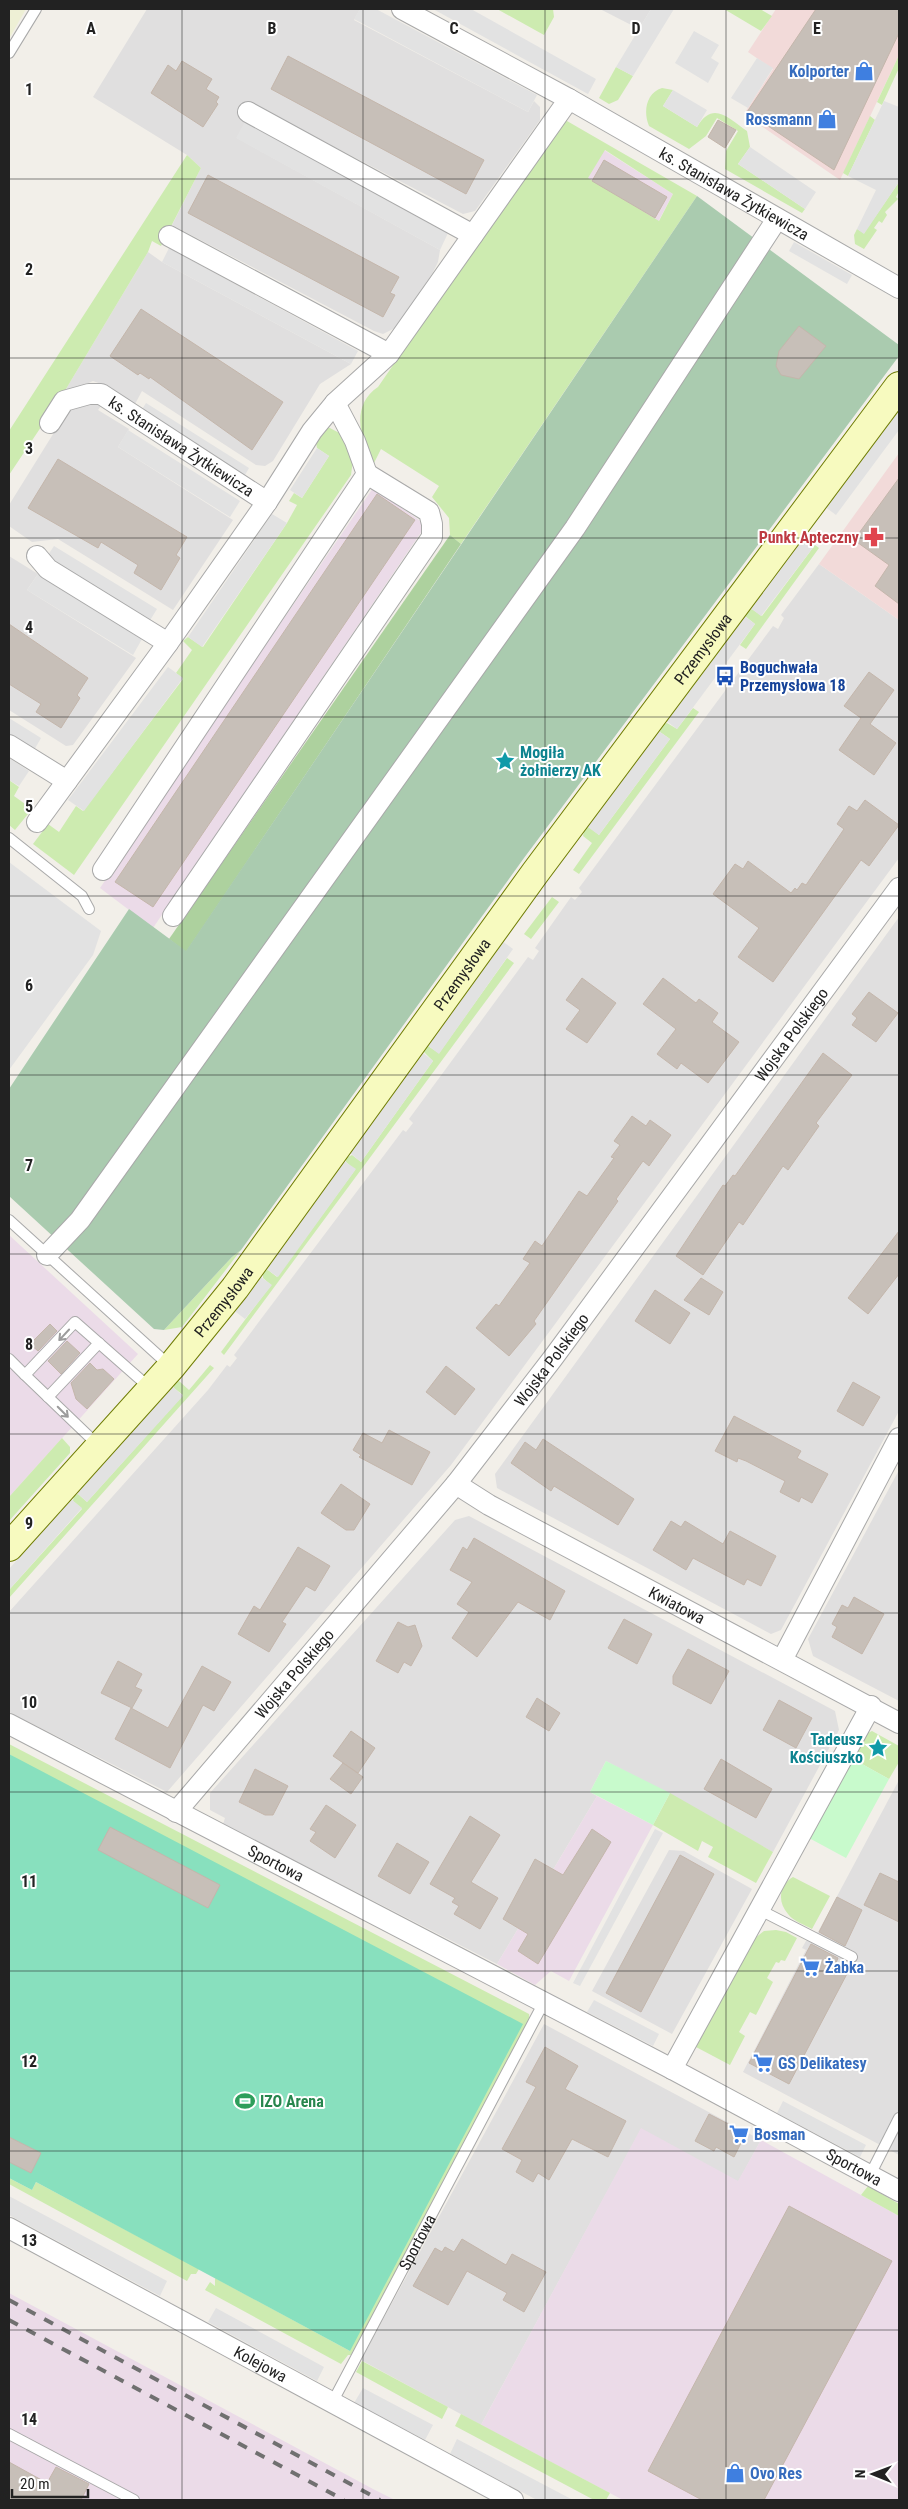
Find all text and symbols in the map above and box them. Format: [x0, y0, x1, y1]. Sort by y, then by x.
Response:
text: A [86, 19, 96, 38]
text: B [268, 19, 277, 38]
text: C [449, 19, 459, 38]
text: D [631, 19, 641, 38]
text: E [813, 19, 821, 38]
shop icon: Kolporter [853, 60, 875, 82]
place label: Kolporter [789, 62, 849, 81]
text: 1 [25, 80, 33, 99]
shop icon: Rossmann [816, 108, 838, 130]
place label: Rossmann [746, 110, 812, 129]
street label: ks. Stanisława Żytkiewicza [656, 144, 812, 244]
text: 2 [25, 260, 33, 279]
street label: ks. Stanisława Żytkiewicza [105, 393, 257, 501]
text: 3 [25, 439, 33, 458]
pharmacy icon: Punkt Apteczny [863, 526, 885, 548]
place label: Punkt Apteczny [759, 528, 859, 547]
street label: Przemysłowa [670, 610, 736, 688]
text: 4 [25, 618, 33, 637]
place label: Boguchwała Przemysłowa 18 [740, 658, 845, 695]
bus stop icon: Boguchwała Przemysłowa 18 [714, 665, 736, 687]
place label: Mogiła żołnierzy AK [520, 743, 601, 780]
place icon: Mogiła żołnierzy AK [494, 750, 516, 772]
text: 5 [25, 797, 33, 816]
street label: Przemysłowa [430, 935, 495, 1014]
text: 6 [25, 976, 33, 995]
street label: Wojska Polskiego [751, 984, 832, 1085]
text: 7 [25, 1156, 33, 1175]
street label: Przemysłowa [190, 1263, 257, 1341]
street label: Wojska Polskiego [510, 1310, 593, 1410]
one-way arrow [58, 1328, 70, 1341]
text: 8 [25, 1335, 33, 1354]
one-way arrow [57, 1406, 69, 1418]
text: 9 [25, 1514, 33, 1533]
street label: Kwiatowa [645, 1583, 708, 1628]
street label: Wojska Polskiego [251, 1625, 338, 1722]
text: 10 [21, 1693, 37, 1712]
place label: Tadeusz Kościuszko [790, 1730, 863, 1767]
place icon: Tadeusz Kościuszko [867, 1737, 889, 1759]
street label: Sportowa [245, 1841, 307, 1886]
text: 11 [21, 1872, 37, 1891]
supermarket icon: Żabka [799, 1956, 821, 1978]
place label: Żabka [825, 1958, 865, 1977]
text: 12 [21, 2052, 37, 2071]
supermarket icon: GS Delikatesy [752, 2052, 774, 2074]
place label: GS Delikatesy [778, 2054, 867, 2073]
sports icon: IZO Arena [234, 2090, 256, 2112]
place label: IZO Arena [260, 2092, 324, 2111]
supermarket icon: Bosman [728, 2123, 750, 2145]
place label: Bosman [754, 2125, 806, 2144]
street label: Sportowa [823, 2145, 885, 2190]
street label: Sportowa [395, 2211, 440, 2273]
text: 13 [21, 2231, 37, 2250]
street label: Kolejowa [231, 2342, 290, 2386]
text: 14 [21, 2410, 37, 2429]
north arrow [848, 2449, 898, 2499]
shop icon: Ovo Res [724, 2462, 746, 2484]
place label: Ovo Res [750, 2464, 802, 2483]
scale bar [12, 2466, 89, 2498]
text: N [852, 2469, 868, 2478]
text: 20 m [20, 2475, 50, 2493]

